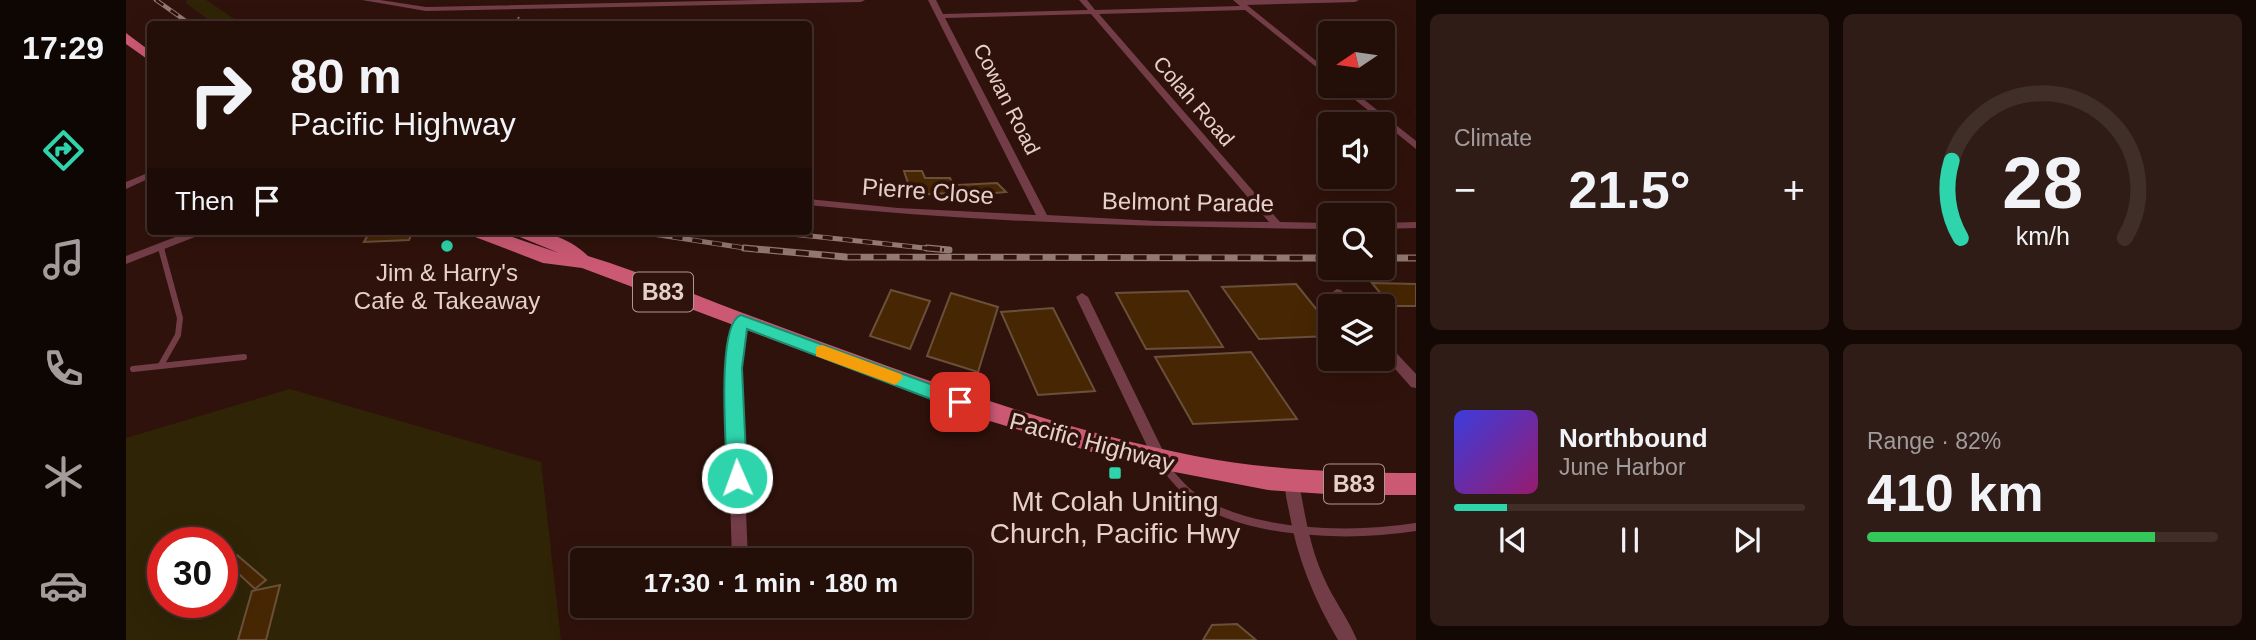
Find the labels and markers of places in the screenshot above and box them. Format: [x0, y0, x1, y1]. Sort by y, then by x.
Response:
marker: Jim & Harry's Cafe & Takeaway [439, 238, 455, 254]
place label: Jim & Harry's Cafe & Takeaway [354, 259, 540, 314]
pin [930, 372, 990, 432]
marker: Mt Colah Uniting Church, Pacific Hwy [1107, 465, 1123, 481]
place label: Mt Colah Uniting Church, Pacific Hwy [990, 486, 1240, 549]

